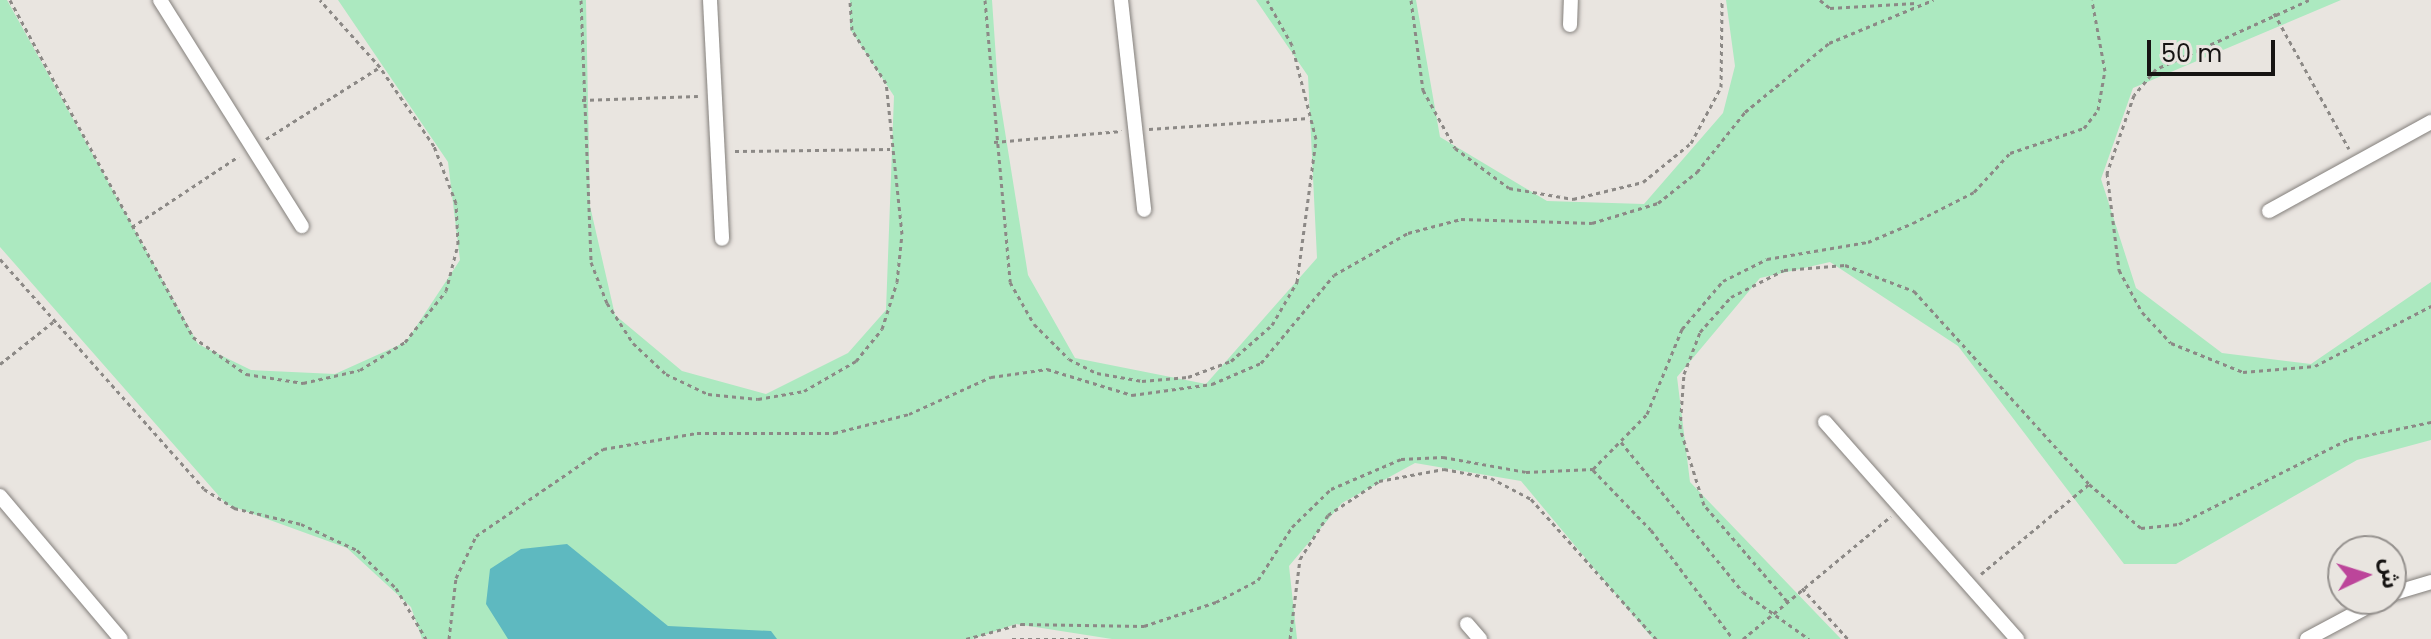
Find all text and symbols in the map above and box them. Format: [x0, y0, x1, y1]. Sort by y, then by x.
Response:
scale bar [2151, 24, 2279, 74]
text: 50 m [2161, 37, 2222, 70]
north arrow [2327, 535, 2407, 615]
text: ش [2373, 557, 2406, 590]

